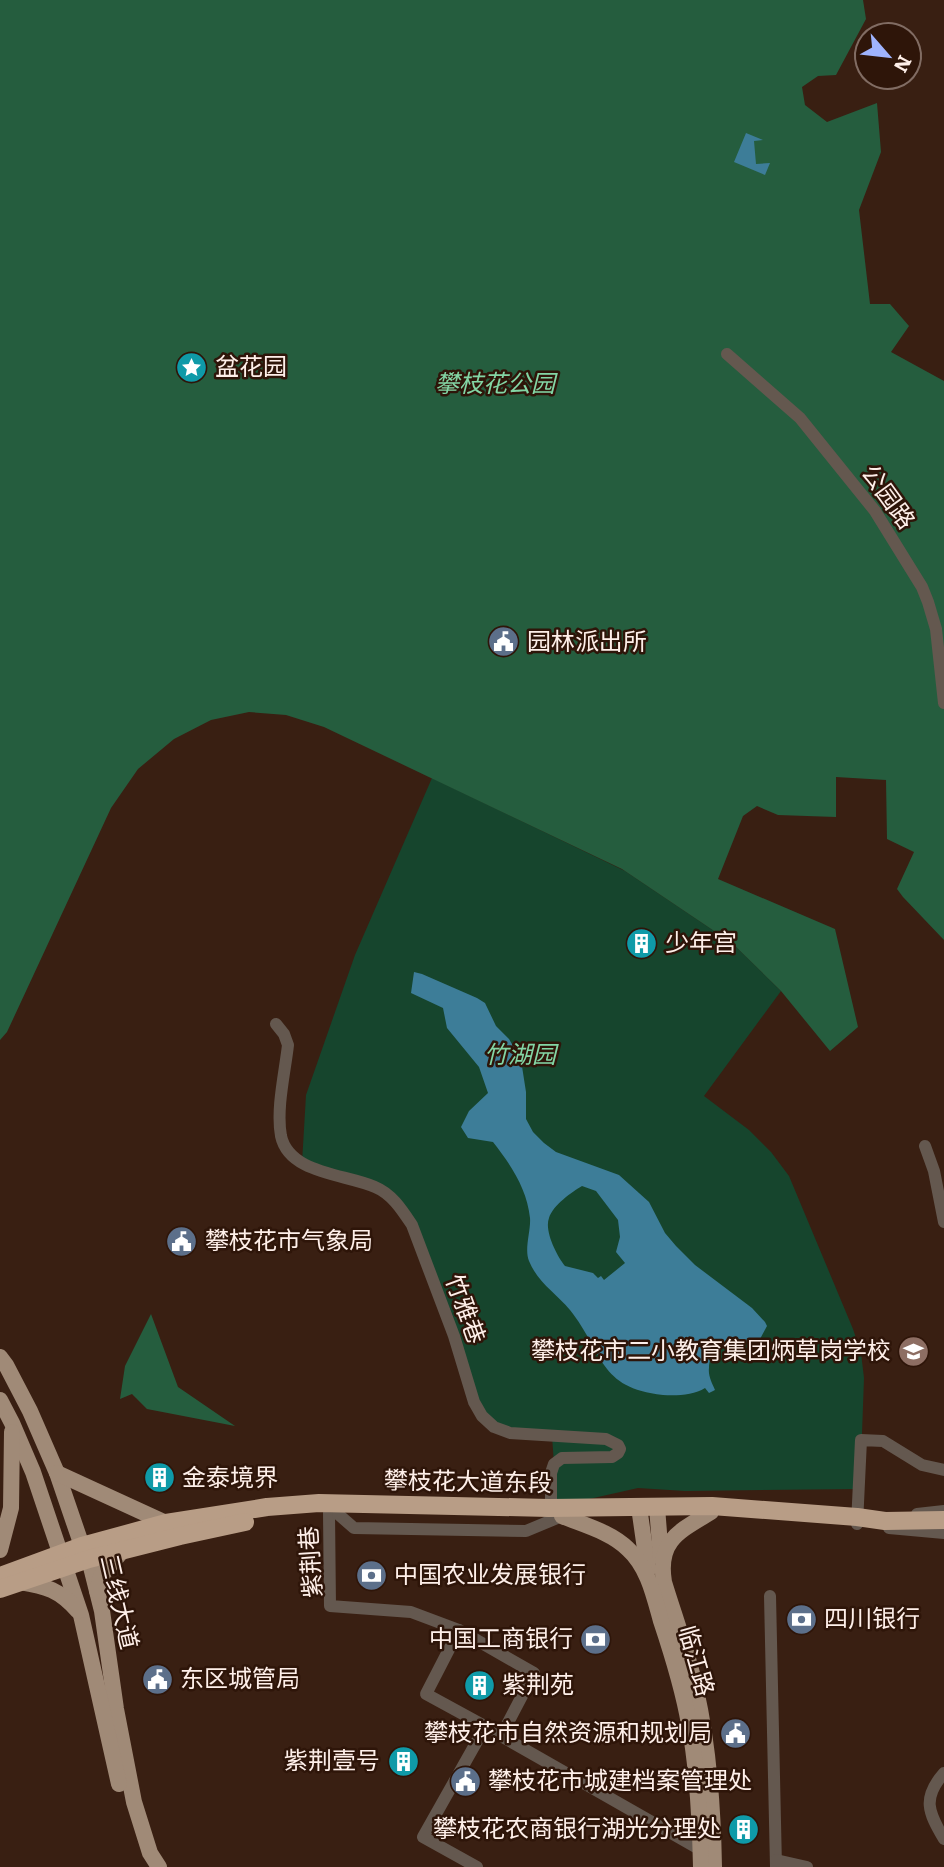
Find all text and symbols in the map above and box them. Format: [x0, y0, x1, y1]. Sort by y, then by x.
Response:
north arrow [853, 21, 923, 91]
text: N [888, 51, 920, 78]
place label: 盆花园 [215, 347, 287, 382]
place icon: 盆花园 [175, 350, 209, 384]
park label: 攀枝花公园 [435, 364, 558, 399]
street label: 公园路 [855, 456, 925, 535]
place label: 园林派出所 [527, 622, 647, 657]
public building icon: 园林派出所 [487, 625, 521, 659]
place label: 少年宫 [665, 923, 737, 958]
building icon: 少年宫 [625, 926, 659, 960]
park label: 竹湖园 [484, 1035, 559, 1070]
place label: 攀枝花市气象局 [205, 1221, 373, 1256]
public building icon: 攀枝花市气象局 [165, 1224, 199, 1258]
street label: 竹雅巷 [439, 1268, 496, 1348]
place label: 攀枝花市二小教育集团炳草岗学校 [531, 1331, 891, 1366]
school or university icon: 攀枝花市二小教育集团炳草岗学校 [897, 1334, 931, 1368]
place label: 金泰境界 [182, 1458, 278, 1493]
building icon: 金泰境界 [142, 1461, 176, 1495]
street label: 攀枝花大道东段 [384, 1461, 552, 1498]
street label: 紫荆巷 [289, 1525, 328, 1599]
street label: 三线大道 [94, 1551, 149, 1652]
place label: 中国农业发展银行 [394, 1555, 586, 1590]
bank icon: 中国农业发展银行 [354, 1558, 388, 1592]
place label: 四川银行 [824, 1599, 920, 1634]
bank icon: 四川银行 [784, 1602, 818, 1636]
place label: 中国工商银行 [429, 1619, 573, 1654]
street label: 临江路 [672, 1621, 725, 1700]
bank icon: 中国工商银行 [579, 1622, 613, 1656]
place label: 东区城管局 [180, 1659, 300, 1694]
public building icon: 东区城管局 [140, 1662, 174, 1696]
place label: 紫荆苑 [502, 1665, 574, 1700]
building icon: 紫荆苑 [462, 1668, 496, 1702]
place label: 攀枝花市自然资源和规划局 [424, 1713, 712, 1748]
public building icon: 攀枝花市自然资源和规划局 [718, 1716, 752, 1750]
place label: 紫荆壹号 [284, 1741, 380, 1776]
building icon: 紫荆壹号 [386, 1744, 420, 1778]
place label: 攀枝花市城建档案管理处 [488, 1761, 752, 1796]
public building icon: 攀枝花市城建档案管理处 [448, 1764, 482, 1798]
place label: 攀枝花农商银行湖光分理处 [433, 1809, 721, 1844]
building icon: 攀枝花农商银行湖光分理处 [727, 1812, 761, 1846]

